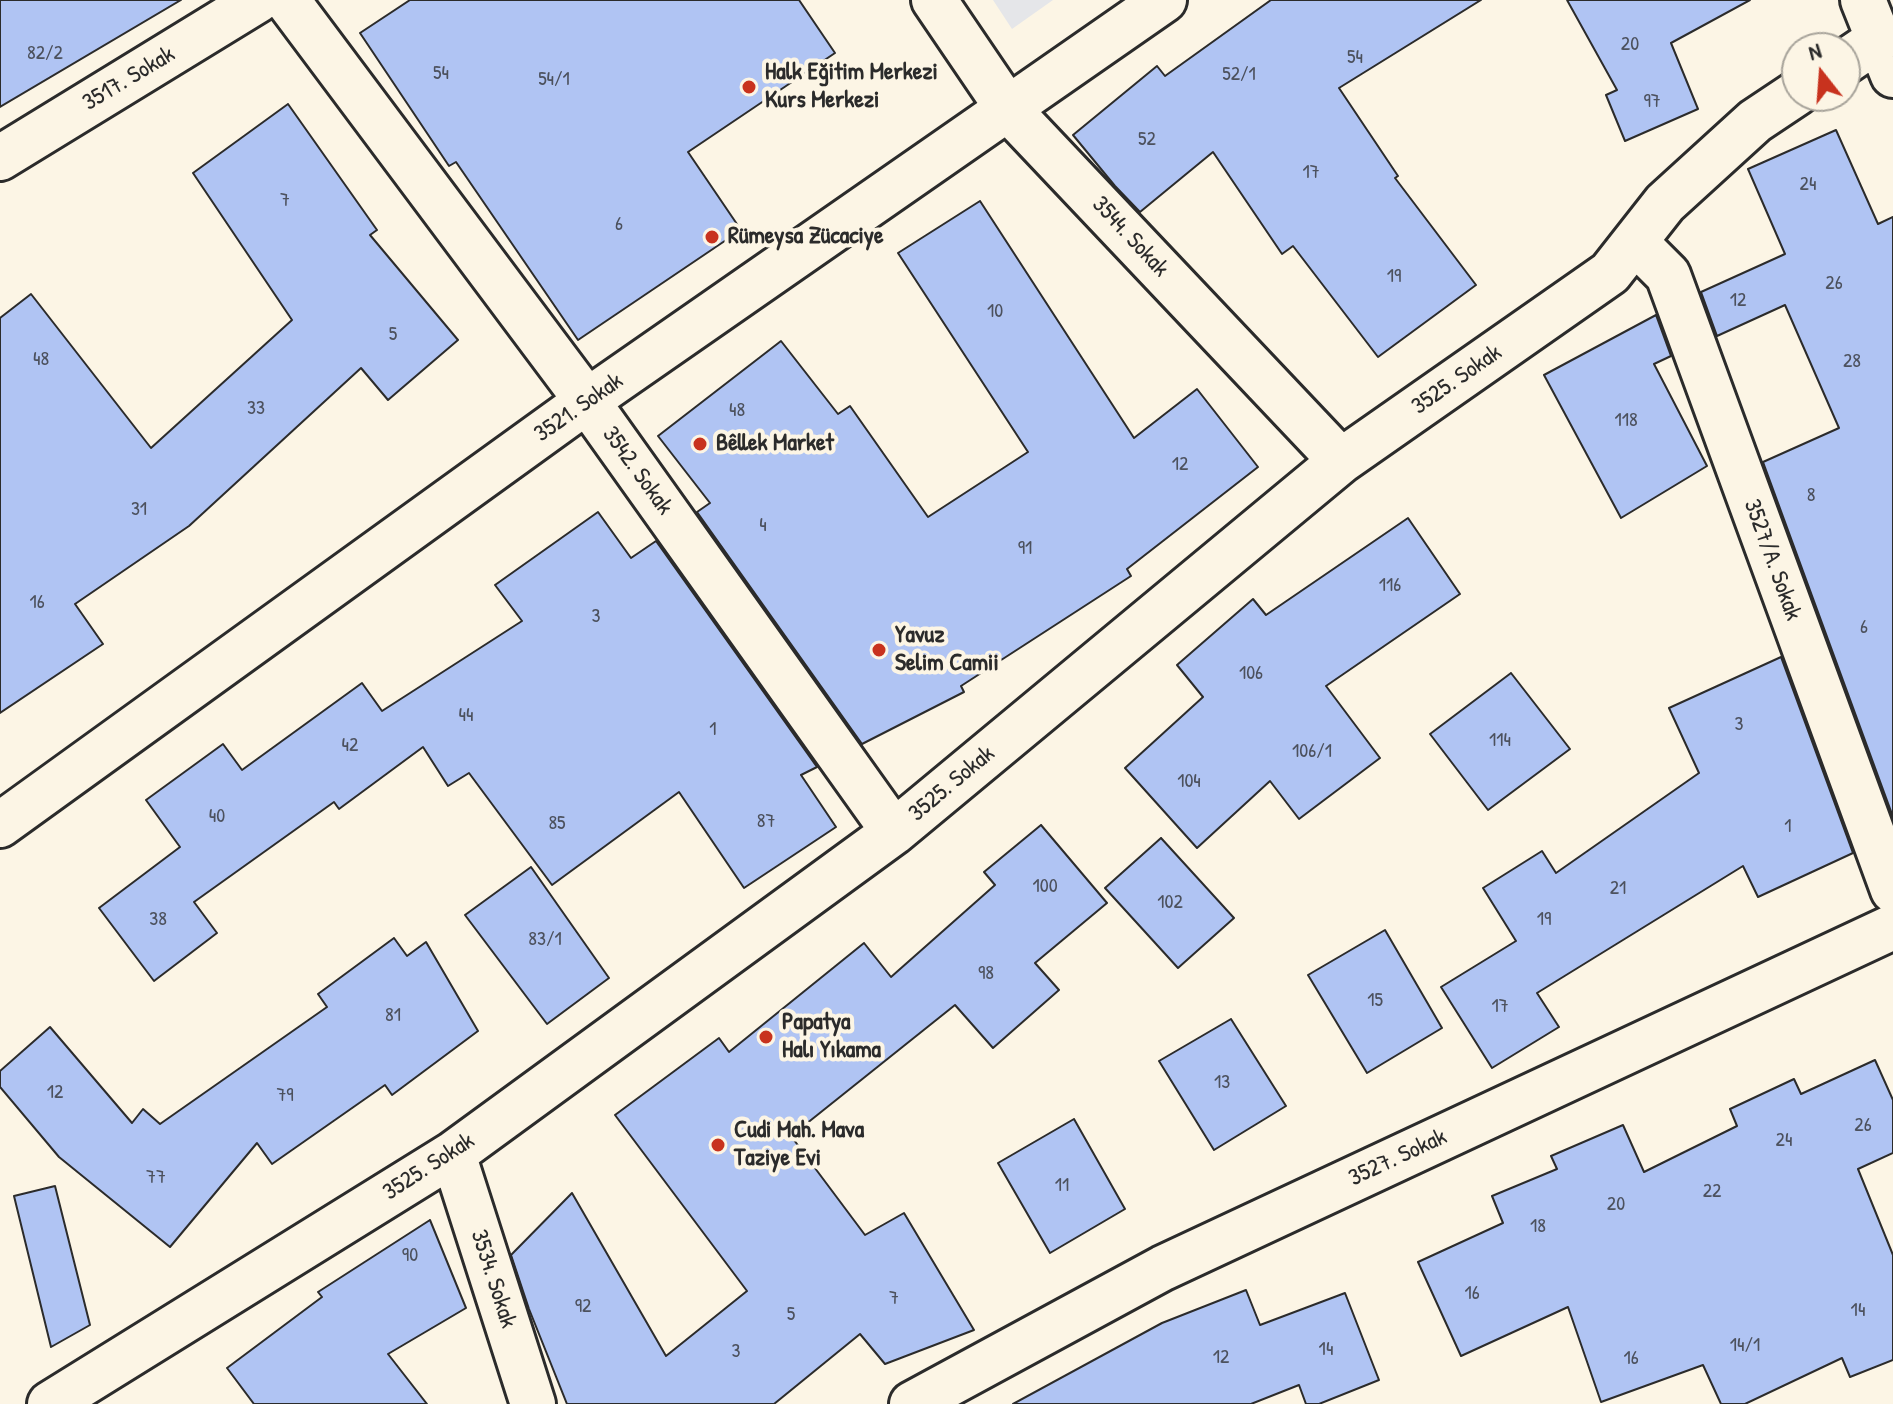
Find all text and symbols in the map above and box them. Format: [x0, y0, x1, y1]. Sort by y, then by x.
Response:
north arrow [1781, 32, 1861, 112]
house number: 20 [1621, 33, 1639, 57]
text: N [1805, 35, 1825, 67]
street label: 3517. Sokak [78, 40, 180, 118]
house number: 82/2 [27, 42, 63, 66]
house number: 54 [1347, 46, 1363, 70]
place label: Halk Eğitim Merkezi Kurs Merkezi [765, 59, 938, 115]
house number: 54 [433, 62, 449, 86]
house number: 52/1 [1222, 63, 1256, 87]
house number: 54/1 [538, 68, 570, 92]
marker: Halk Eğitim Merkezi Kurs Merkezi [740, 78, 758, 96]
house number: 97 [1643, 90, 1661, 114]
house number: 52 [1138, 128, 1156, 152]
house number: 17 [1302, 161, 1320, 185]
house number: 24 [1800, 173, 1816, 197]
house number: 7 [280, 189, 290, 213]
street label: 3544. Sokak [1086, 191, 1174, 283]
house number: 6 [615, 213, 623, 237]
place label: Rümeysa Zücaciye [728, 223, 884, 251]
marker: Rümeysa Zücaciye [703, 228, 721, 246]
house number: 19 [1387, 265, 1401, 289]
house number: 26 [1825, 272, 1843, 296]
house number: 12 [1730, 289, 1746, 313]
house number: 10 [987, 300, 1003, 324]
house number: 5 [389, 323, 397, 347]
street label: 3525. Sokak [1407, 339, 1507, 421]
house number: 48 [33, 348, 49, 372]
house number: 28 [1843, 350, 1861, 374]
street label: 3521. Sokak [529, 367, 629, 449]
house number: 33 [247, 397, 265, 421]
house number: 48 [729, 399, 745, 423]
house number: 118 [1614, 409, 1638, 433]
street label: 3542. Sokak [595, 421, 679, 521]
place label: Bêllek Market [716, 430, 834, 458]
marker: Bêllek Market [691, 435, 709, 453]
house number: 12 [1172, 453, 1188, 477]
house number: 8 [1807, 484, 1815, 508]
street label: 3527/A. Sokak [1737, 496, 1807, 624]
house number: 31 [131, 498, 147, 522]
house number: 4 [759, 514, 767, 538]
house number: 91 [1018, 537, 1032, 561]
house number: 116 [1379, 574, 1401, 598]
house number: 16 [29, 591, 45, 615]
house number: 3 [592, 605, 600, 629]
house number: 6 [1860, 616, 1868, 640]
place label: Yavuz Selim Camii [895, 622, 999, 678]
marker: Yavuz Selim Camii [870, 641, 888, 659]
house number: 106 [1239, 662, 1263, 686]
house number: 44 [459, 704, 473, 728]
house number: 3 [1735, 713, 1743, 737]
house number: 1 [709, 718, 717, 742]
house number: 114 [1489, 729, 1511, 753]
house number: 42 [342, 734, 358, 758]
street label: 3525. Sokak [903, 740, 1001, 828]
house number: 106/1 [1292, 740, 1332, 764]
house number: 104 [1177, 770, 1201, 794]
house number: 40 [209, 805, 225, 829]
house number: 87 [757, 810, 775, 834]
house number: 85 [548, 812, 566, 836]
house number: 1 [1784, 815, 1792, 839]
house number: 100 [1032, 875, 1058, 899]
house number: 21 [1610, 877, 1626, 901]
house number: 102 [1157, 891, 1183, 915]
house number: 38 [149, 908, 167, 932]
house number: 19 [1537, 908, 1551, 932]
house number: 83/1 [528, 928, 562, 952]
house number: 98 [978, 962, 994, 986]
house number: 15 [1367, 989, 1383, 1013]
house number: 17 [1491, 995, 1509, 1019]
house number: 81 [385, 1004, 401, 1028]
place label: Papatya Halı Yıkama [782, 1009, 881, 1065]
marker: Papatya Halı Yıkama [757, 1028, 775, 1046]
house number: 13 [1214, 1071, 1230, 1095]
house number: 12 [47, 1081, 63, 1105]
house number: 79 [276, 1084, 294, 1108]
house number: 26 [1854, 1114, 1872, 1138]
place label: Cudi Mah. Mava Taziye Evi [734, 1117, 864, 1173]
street label: 3527. Sokak [1344, 1123, 1452, 1193]
street label: 3525. Sokak [378, 1127, 480, 1207]
house number: 24 [1776, 1129, 1792, 1153]
marker: Cudi Mah. Mava Taziye Evi [709, 1136, 727, 1154]
house number: 77 [146, 1166, 166, 1190]
house number: 11 [1055, 1174, 1069, 1198]
house number: 22 [1703, 1180, 1721, 1204]
house number: 20 [1607, 1193, 1625, 1217]
house number: 18 [1530, 1215, 1546, 1239]
street label: 3534. Sokak [464, 1226, 522, 1332]
house number: 90 [402, 1244, 418, 1268]
house number: 16 [1464, 1282, 1480, 1306]
house number: 7 [889, 1287, 899, 1311]
house number: 92 [575, 1295, 591, 1319]
house number: 14 [1851, 1299, 1865, 1323]
house number: 5 [787, 1303, 795, 1327]
house number: 14/1 [1730, 1334, 1760, 1358]
house number: 14 [1319, 1338, 1333, 1362]
house number: 3 [732, 1340, 740, 1364]
house number: 12 [1213, 1346, 1229, 1370]
house number: 16 [1623, 1347, 1639, 1371]

